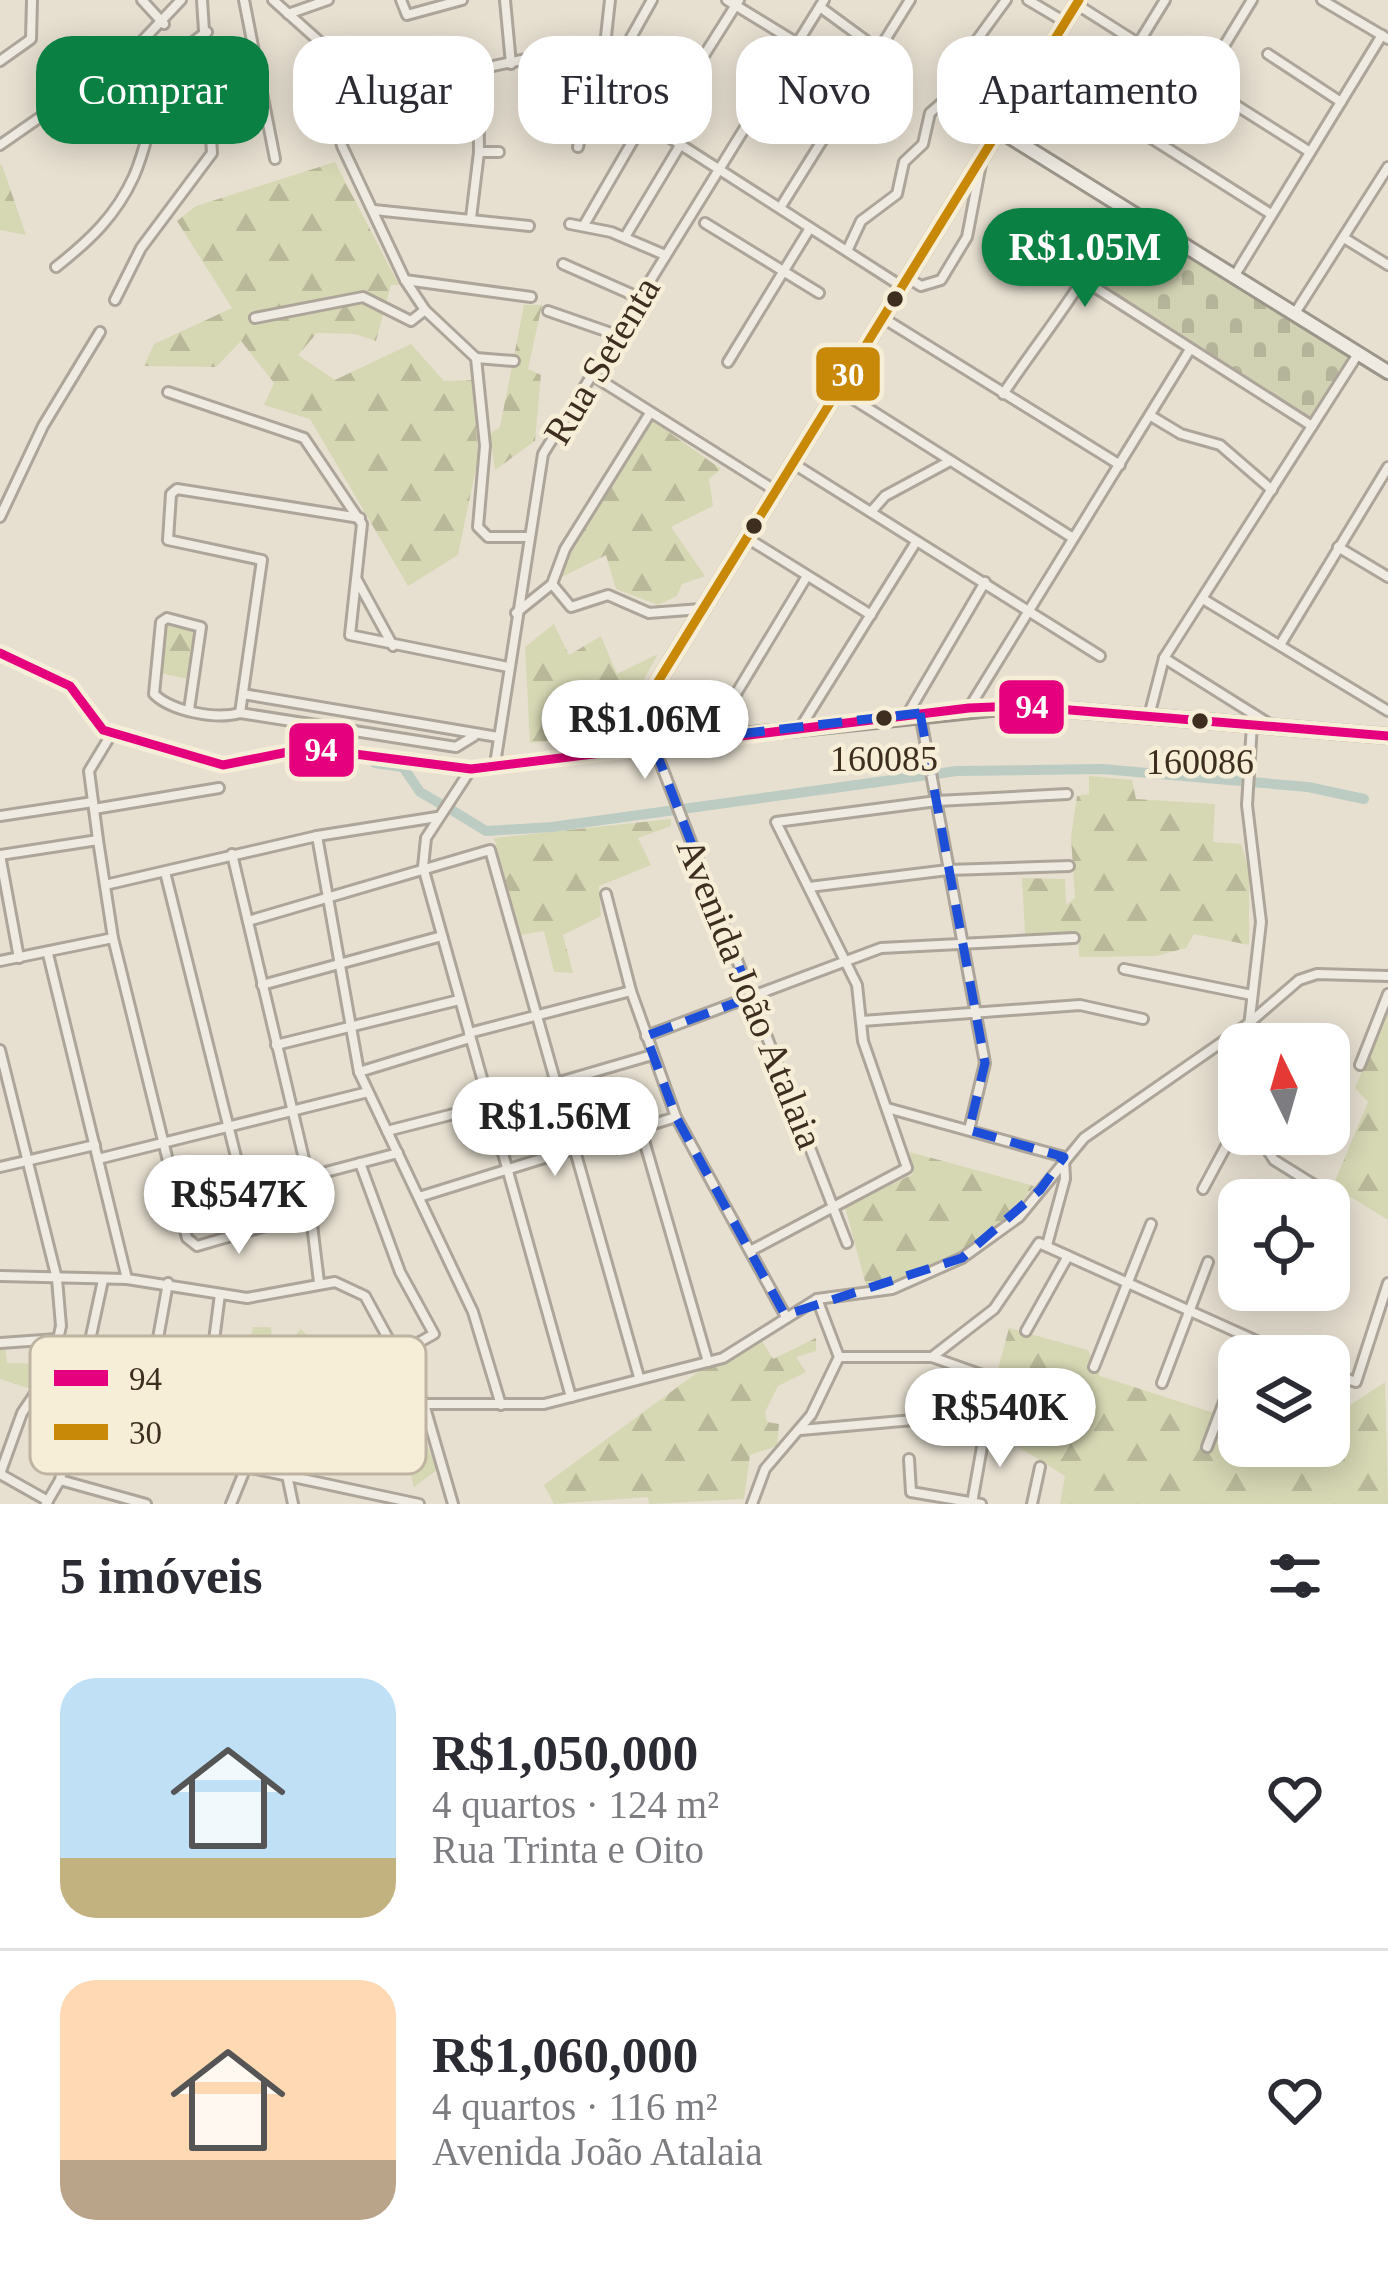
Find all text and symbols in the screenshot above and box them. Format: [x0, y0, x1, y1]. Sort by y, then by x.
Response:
chip: Comprar [36, 36, 269, 144]
chip: Alugar [293, 36, 494, 144]
chip: Filtros [518, 36, 712, 144]
chip: Novo [736, 36, 913, 144]
chip: Apartamento [937, 36, 1240, 144]
pin: R$1.05M [974, 208, 1196, 310]
text: R$1.05M [1009, 225, 1161, 268]
street label: Rua Setenta [535, 269, 668, 452]
unlabelled marker [884, 288, 906, 310]
line badge: 30 [814, 345, 882, 403]
text: 30 [832, 357, 865, 393]
unlabelled marker [743, 515, 765, 537]
line badge: 94 [997, 678, 1066, 736]
pin: R$1.06M [534, 680, 756, 782]
text: 94 [1016, 689, 1049, 725]
text: R$1.06M [569, 697, 721, 740]
marker: 160085 [873, 707, 895, 729]
marker: 160086 [1189, 710, 1211, 732]
line badge: 94 [287, 721, 356, 779]
text: 94 [305, 732, 338, 768]
place label: 160085 [830, 739, 938, 779]
place label: 160086 [1146, 742, 1254, 782]
street label: Avenida João Atalaia [669, 832, 832, 1155]
north arrow [1218, 1023, 1350, 1155]
map controls [1218, 1023, 1350, 1467]
pin: R$1.56M [444, 1077, 666, 1179]
text: R$1.56M [479, 1094, 631, 1137]
pin: R$547K [141, 1155, 337, 1257]
text: R$547K [171, 1172, 307, 1215]
button: locate [1218, 1179, 1350, 1311]
button: layers [1218, 1335, 1350, 1467]
legend [30, 1336, 426, 1474]
text: 94 [129, 1361, 162, 1397]
pin: R$540K [902, 1368, 1098, 1470]
text: R$540K [932, 1385, 1068, 1428]
text: 30 [129, 1415, 162, 1451]
icon: filters [1262, 1543, 1328, 1609]
text: 5 imóveis [60, 1548, 263, 1604]
text: R$1,050,000 [432, 1725, 698, 1781]
icon: home [156, 1726, 300, 1870]
icon: heart [1262, 1765, 1328, 1831]
text: 4 quartos · 124 m² [432, 1783, 719, 1826]
text: Rua Trinta e Oito [432, 1828, 704, 1871]
text: R$1,060,000 [432, 2027, 698, 2083]
icon: home [156, 2028, 300, 2172]
icon: heart [1262, 2067, 1328, 2133]
text: 4 quartos · 116 m² [432, 2085, 717, 2128]
text: Avenida João Atalaia [432, 2130, 763, 2173]

